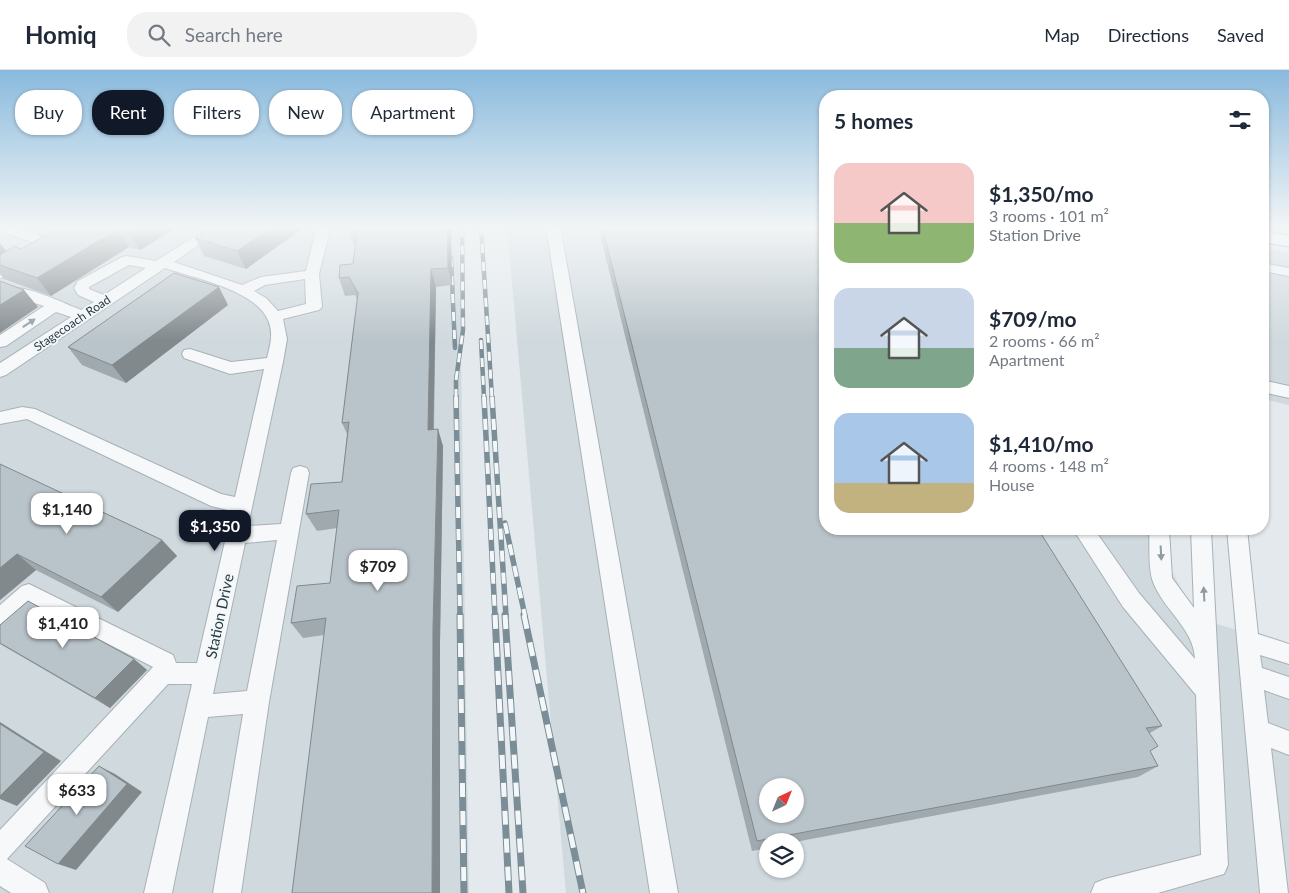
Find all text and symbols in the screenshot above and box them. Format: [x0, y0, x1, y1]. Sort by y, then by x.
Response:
search box [127, 12, 477, 57]
text: Homiq [25, 20, 97, 49]
icon: search [145, 21, 173, 49]
text: Search here [185, 23, 283, 46]
text: Map [1044, 24, 1080, 46]
text: Directions [1108, 24, 1189, 46]
text: Saved [1217, 24, 1264, 46]
chip: Buy [15, 90, 82, 135]
chip: Rent [92, 90, 164, 135]
chip: Filters [174, 90, 259, 135]
chip: New [269, 90, 342, 135]
chip: Apartment [352, 90, 473, 135]
icon: filters [1226, 106, 1254, 134]
text: 5 homes [834, 108, 913, 133]
text: $1,350/mo [989, 181, 1094, 206]
icon: home [874, 183, 934, 243]
text: 3 rooms · 101 m² [989, 206, 1109, 225]
text: Station Drive [989, 225, 1081, 244]
street label: Stagecoach Road [31, 292, 113, 354]
text: $709/mo [989, 306, 1077, 331]
icon: home [874, 308, 934, 368]
one-way arrow [22, 319, 35, 328]
text: 2 rooms · 66 m² [989, 331, 1100, 350]
text: Apartment [989, 350, 1064, 369]
text: $1,410/mo [989, 431, 1094, 456]
icon: home [874, 433, 934, 493]
text: 4 rooms · 148 m² [989, 456, 1109, 475]
text: House [989, 475, 1034, 494]
pin: $1,140 [26, 492, 108, 535]
text: $1,140 [42, 499, 92, 518]
pin: $1,350 [174, 510, 256, 552]
text: $1,350 [190, 516, 240, 535]
one-way arrow [1157, 546, 1165, 562]
pin: $709 [348, 550, 408, 592]
text: $709 [359, 556, 397, 575]
street label: Station Drive [201, 572, 237, 660]
one-way arrow [1199, 586, 1207, 602]
pin: $1,410 [22, 606, 104, 649]
text: $1,410 [38, 613, 88, 632]
pin: $633 [47, 774, 107, 816]
north arrow [759, 778, 804, 822]
map controls [759, 778, 804, 878]
text: $633 [58, 780, 96, 799]
button: layers [759, 833, 804, 878]

